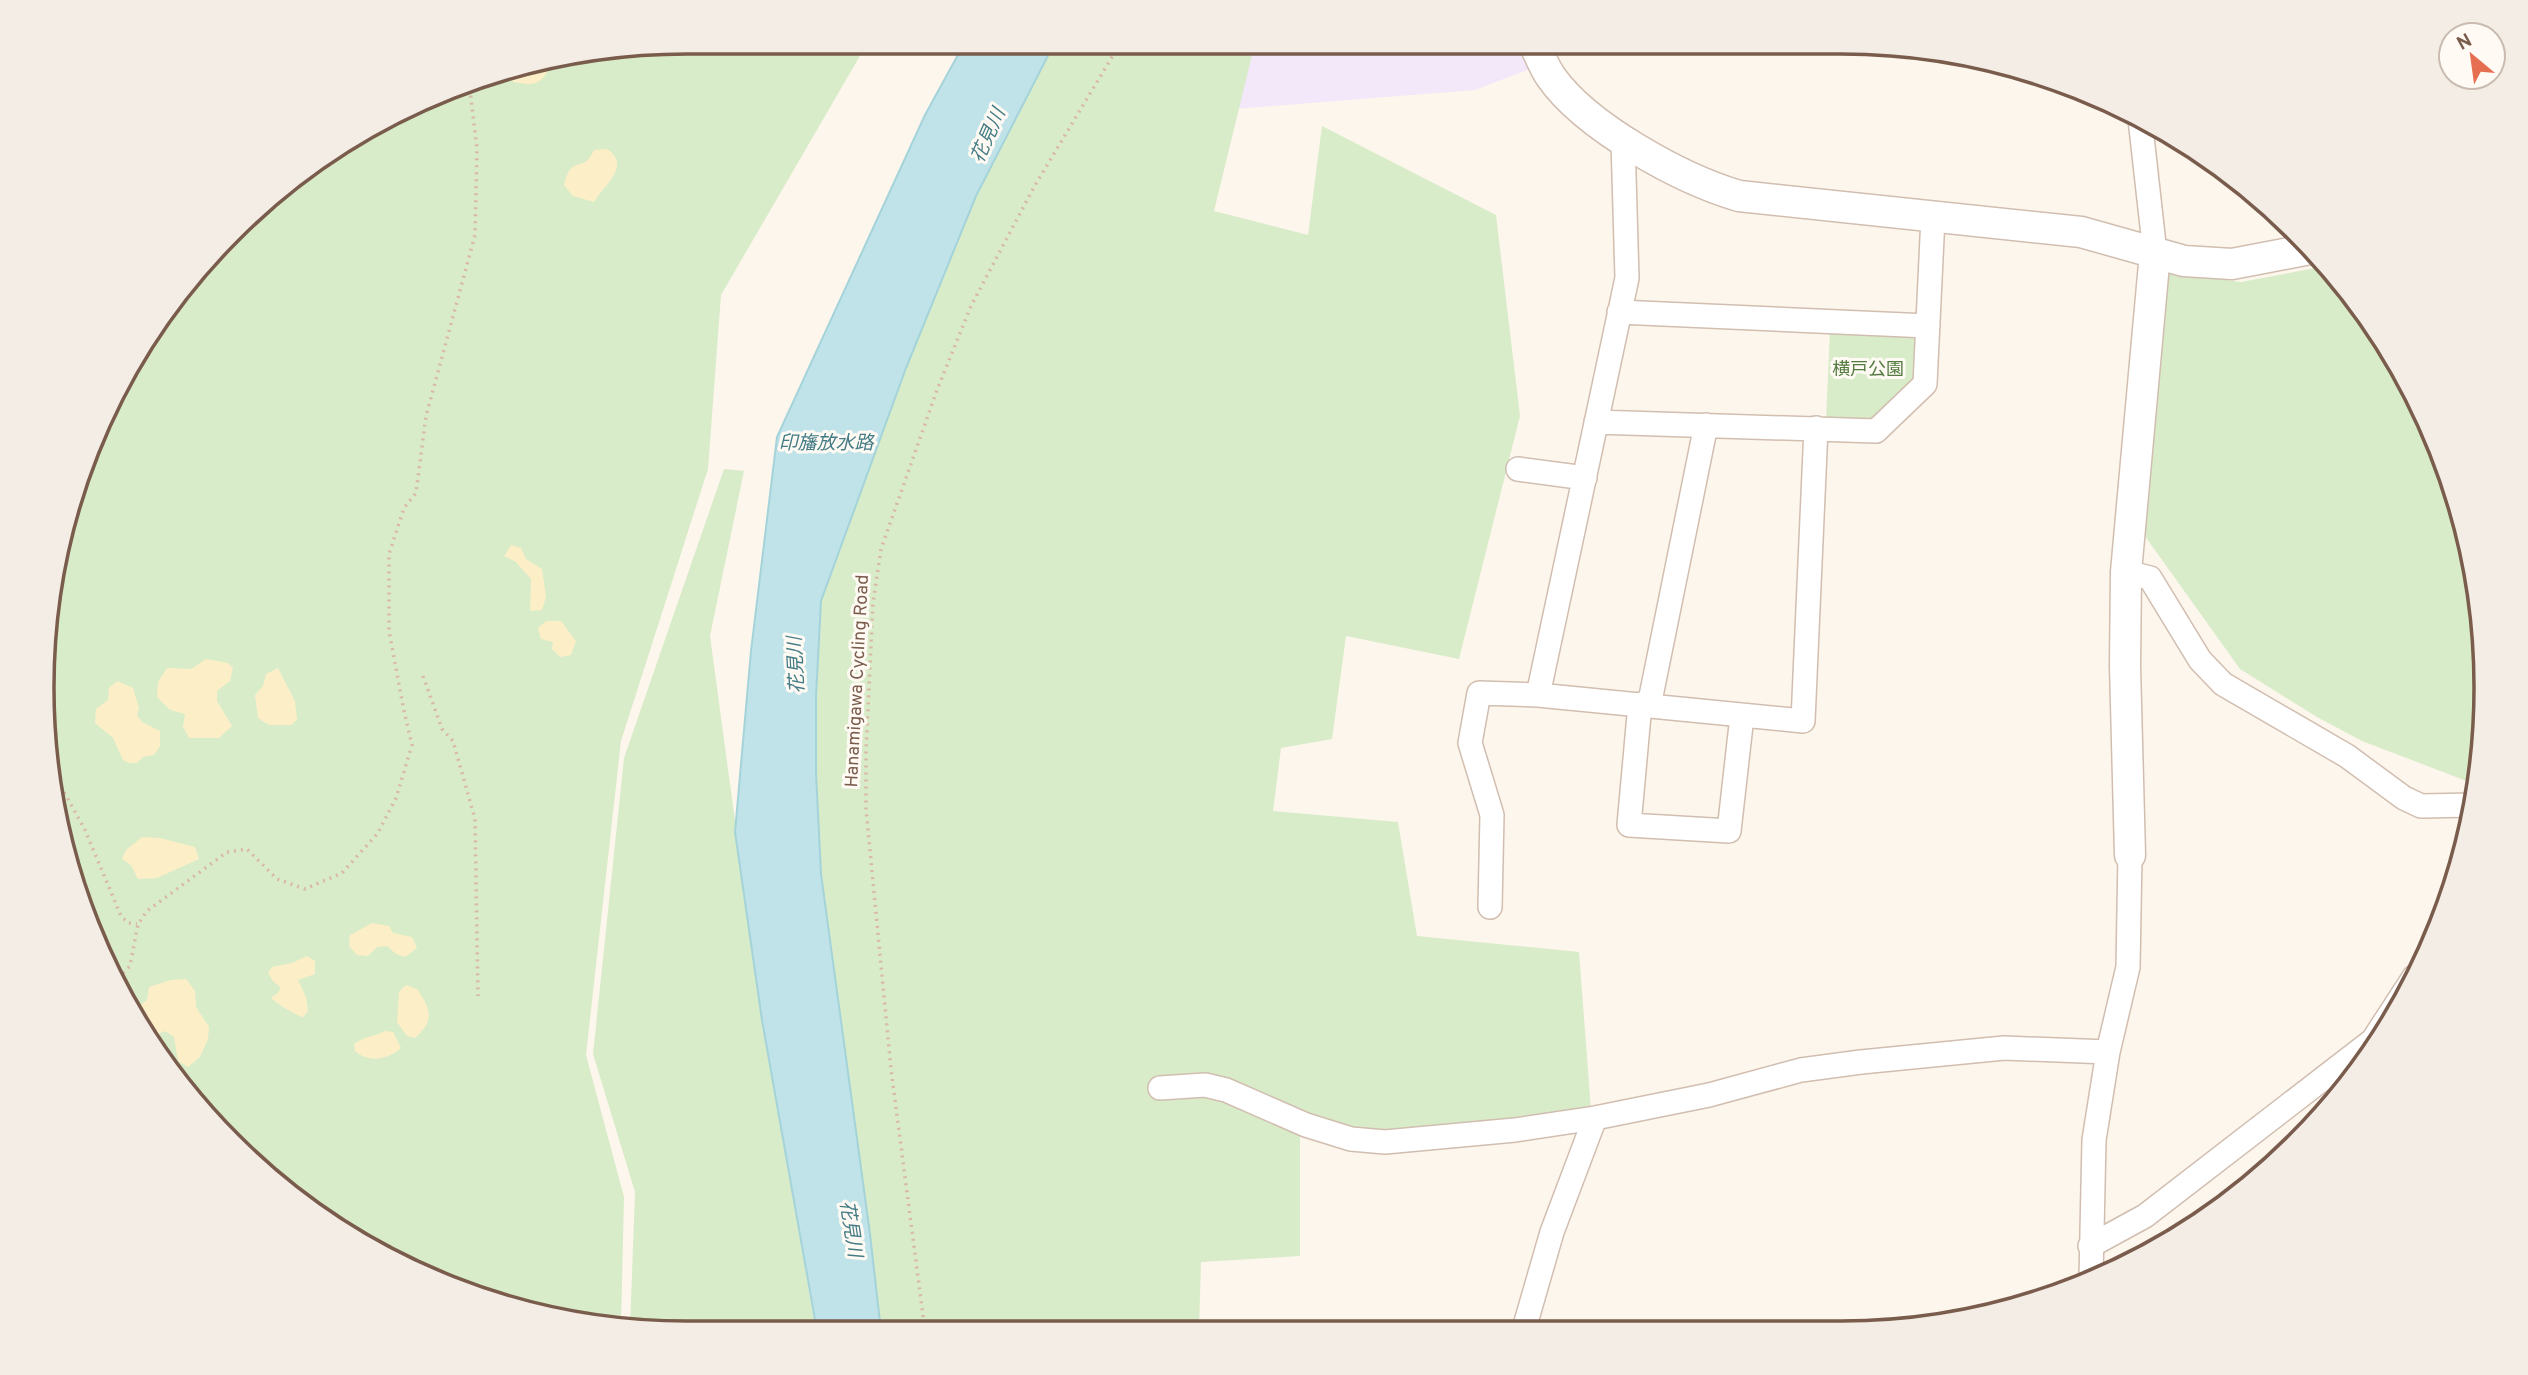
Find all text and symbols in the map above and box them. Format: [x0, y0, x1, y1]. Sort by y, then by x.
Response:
north arrow [2437, 21, 2507, 91]
text: N [2453, 29, 2477, 57]
water label: 花見川 [966, 103, 1012, 167]
park label: 横戸公園 [1832, 359, 1904, 382]
water label: 印旛放水路 [778, 432, 875, 456]
street label: Hanamigawa Cycling Road [841, 574, 875, 788]
water label: 花見川 [783, 634, 810, 694]
water label: 花見川 [834, 1199, 867, 1261]

